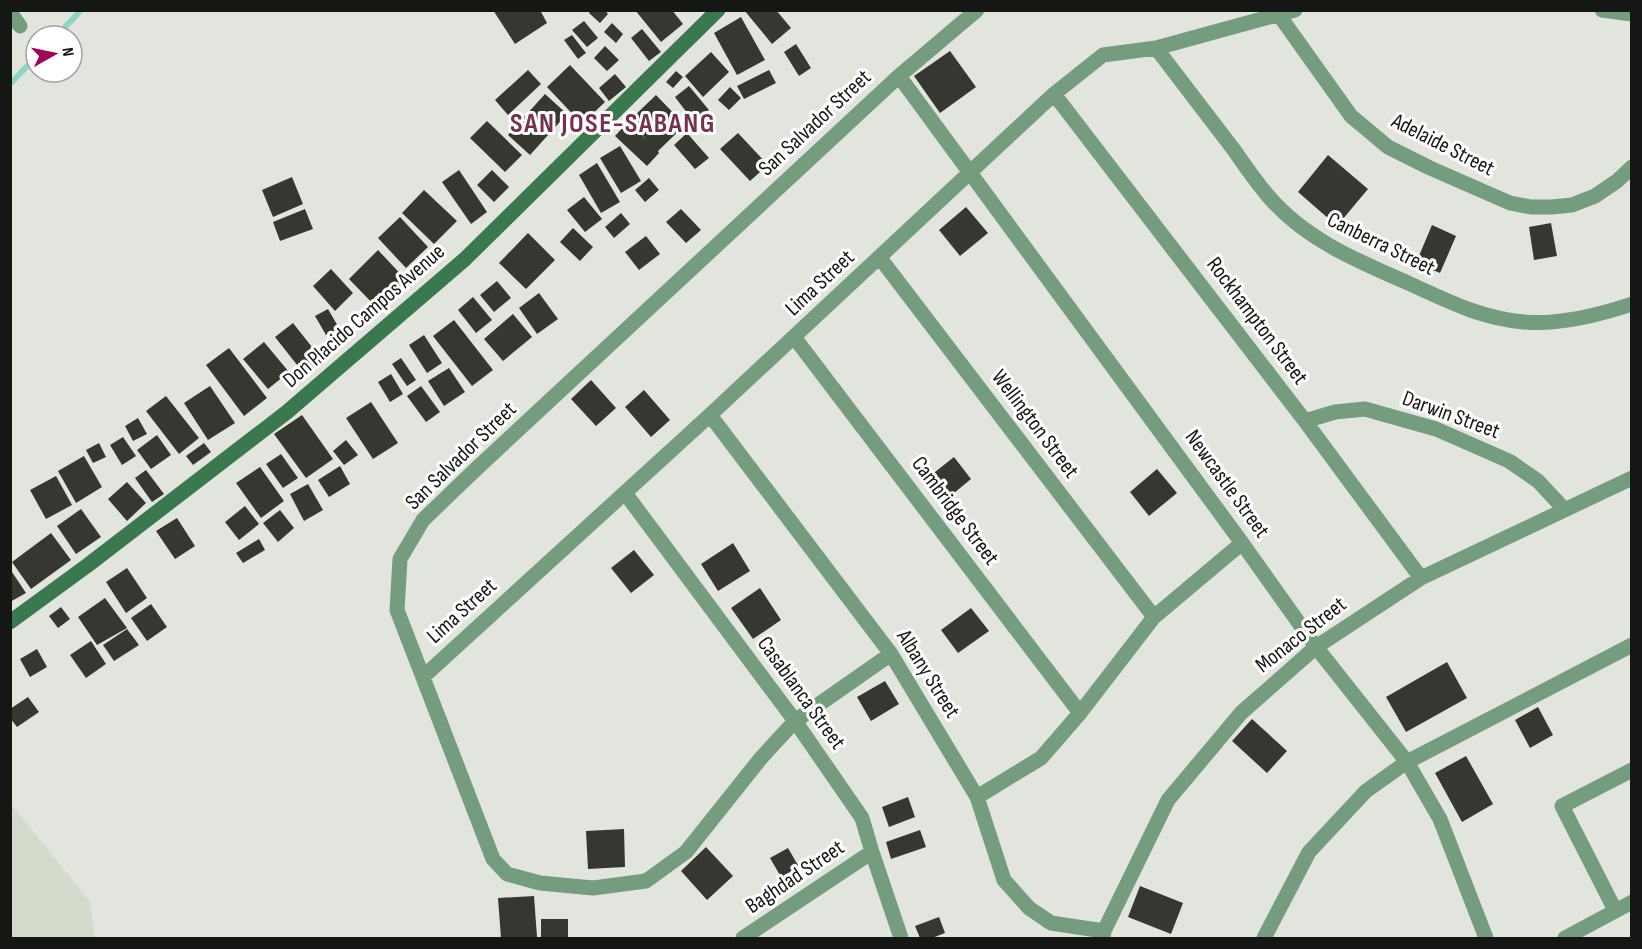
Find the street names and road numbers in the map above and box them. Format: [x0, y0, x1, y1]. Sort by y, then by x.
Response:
street label: San Salvador Street [753, 64, 877, 182]
street label: Adelaide Street [1386, 107, 1499, 183]
street label: Canberra Street [1323, 206, 1440, 282]
street label: Don Placido Campos Avenue [278, 238, 450, 394]
street label: Lima Street [780, 244, 860, 322]
street label: Rockhampton Street [1200, 252, 1314, 390]
street label: Wellington Street [986, 365, 1085, 484]
street label: Darwin Street [1399, 385, 1504, 445]
street label: San Salvador Street [400, 396, 522, 516]
street label: Newcastle Street [1179, 425, 1275, 543]
street label: Cambridge Street [905, 451, 1005, 571]
street label: Lima Street [421, 572, 503, 649]
street label: Monaco Street [1250, 591, 1352, 679]
street label: Albany Street [890, 624, 966, 723]
street label: Casablanca Street [751, 631, 851, 755]
street label: Baghdad Street [741, 834, 850, 920]

